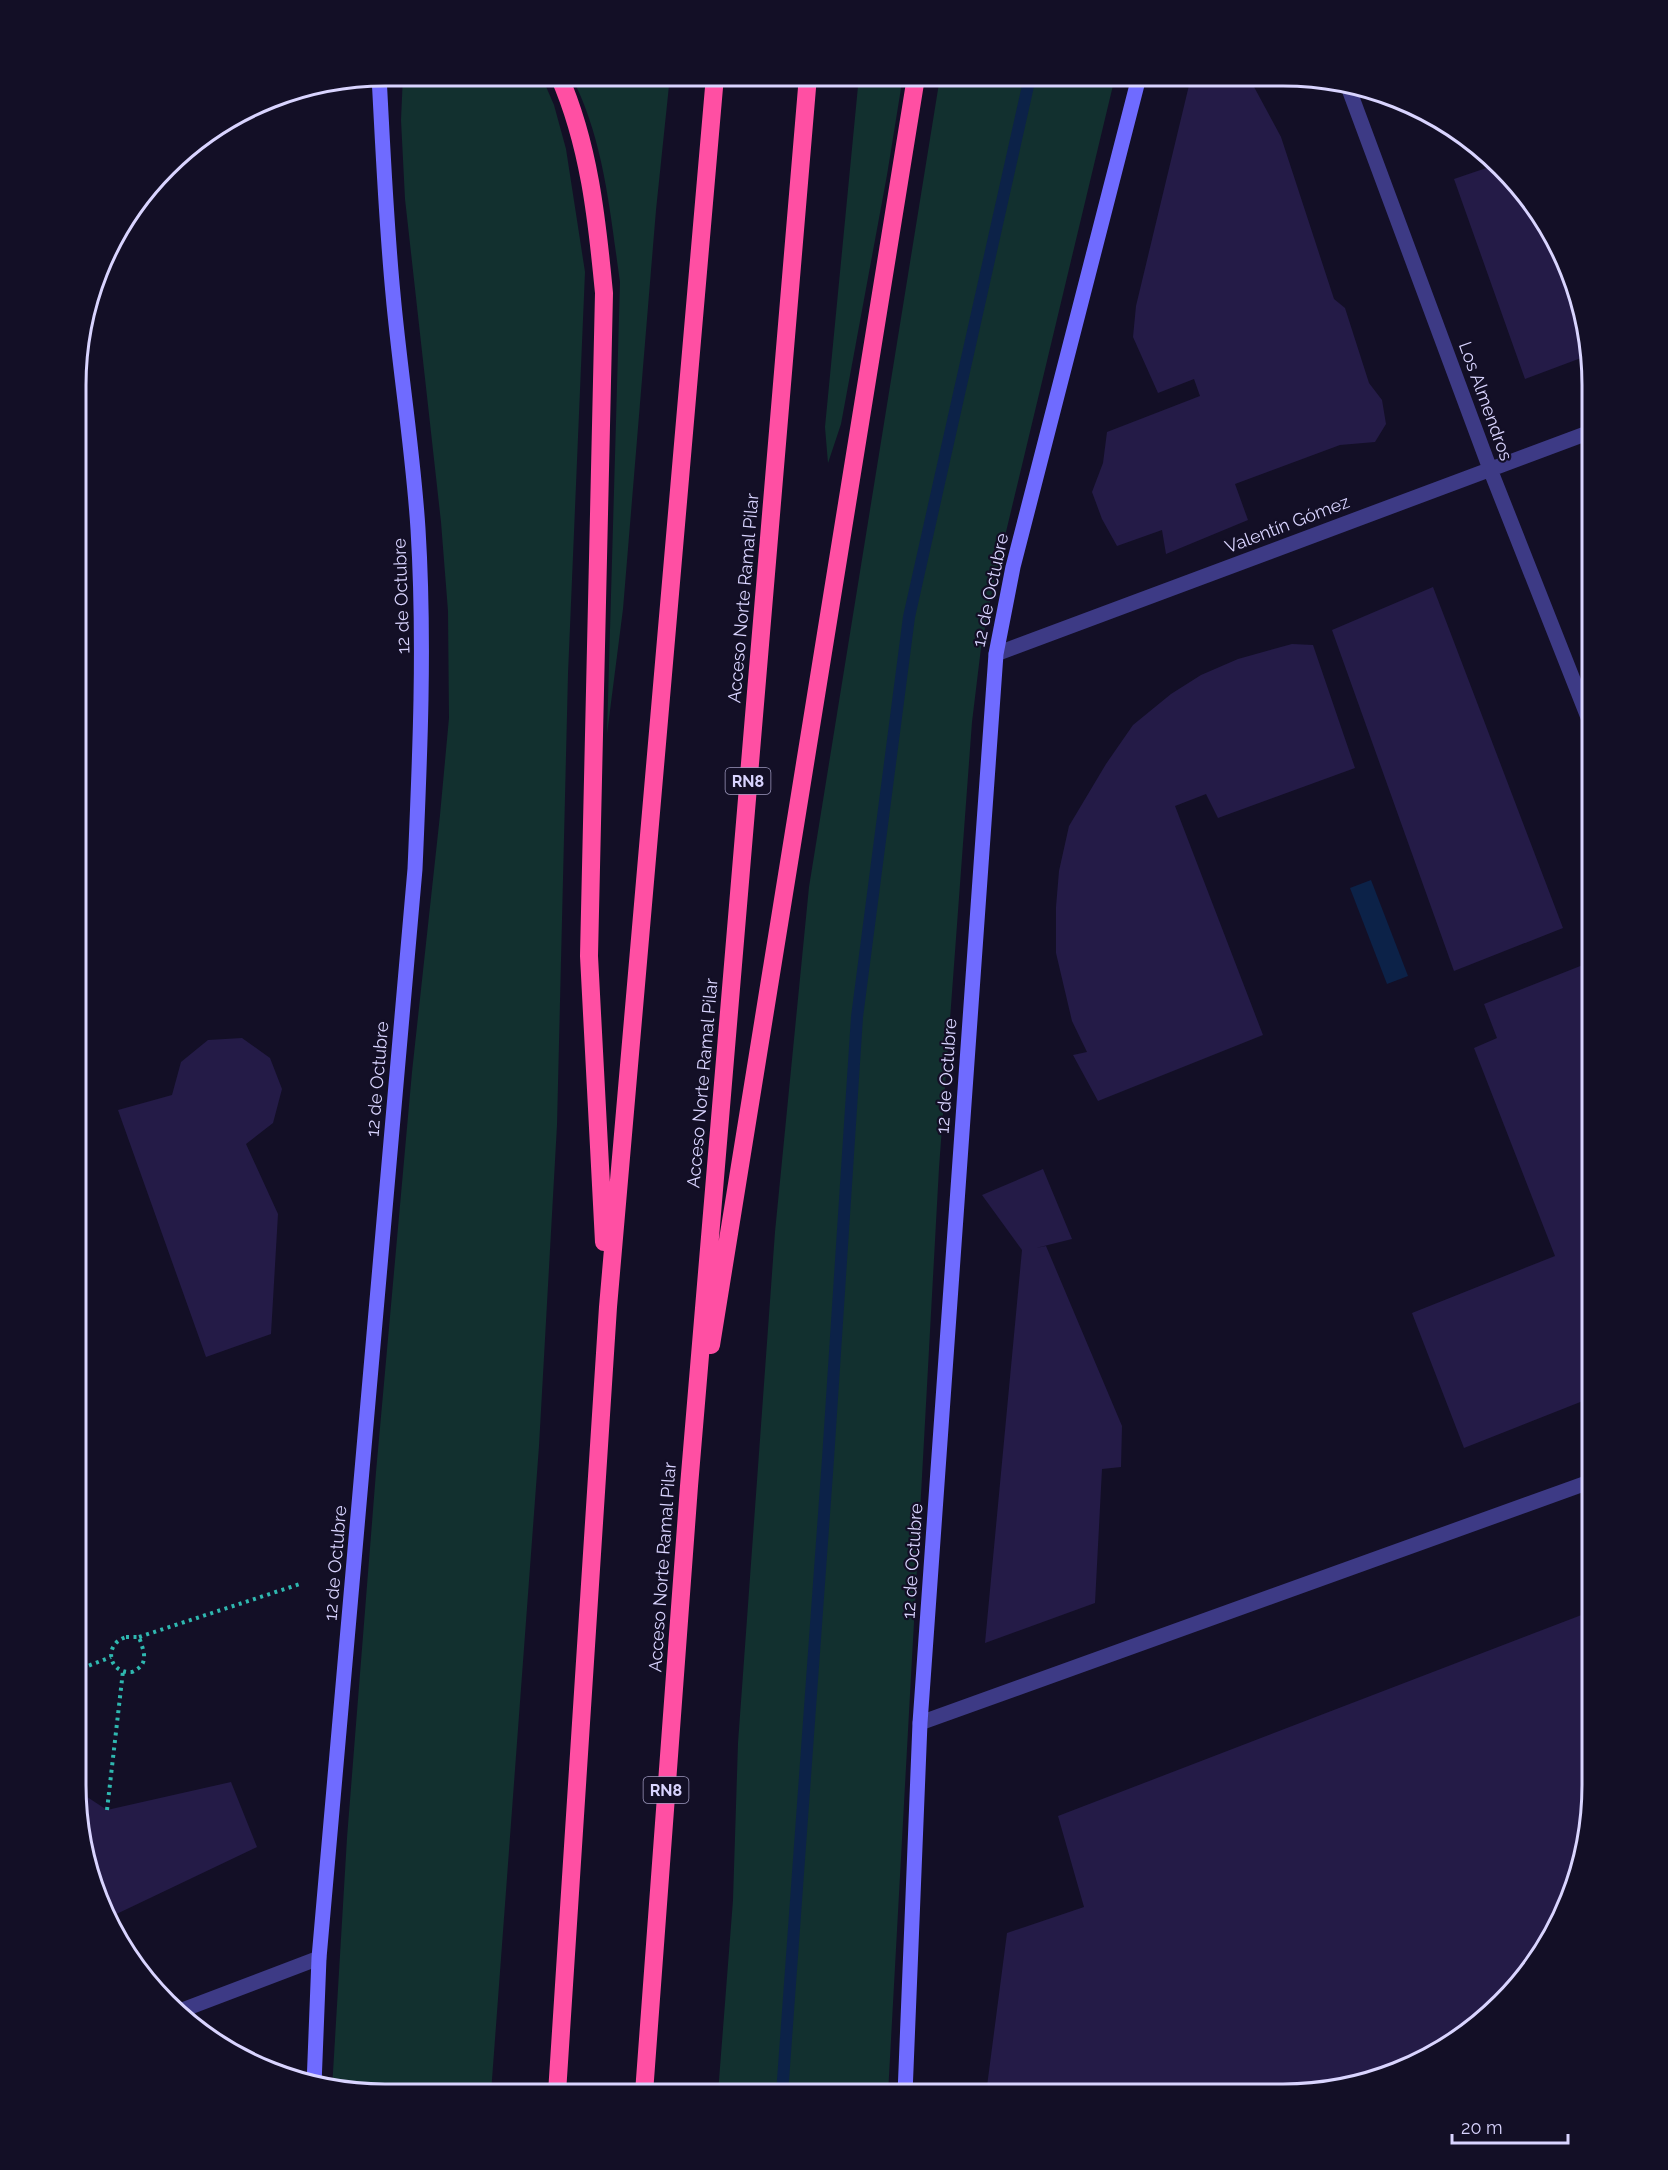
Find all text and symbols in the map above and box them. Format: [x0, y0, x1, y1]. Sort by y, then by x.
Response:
street label: Los Almendros [1455, 339, 1517, 464]
street label: Acceso Norte Ramal Pilar [723, 491, 763, 704]
street label: Valentín Gómez [1222, 491, 1352, 557]
street label: 12 de Octubre [968, 531, 1012, 649]
street label: 12 de Octubre [388, 537, 414, 654]
road number: RN8 [726, 768, 771, 794]
street label: Acceso Norte Ramal Pilar [682, 976, 722, 1189]
street label: 12 de Octubre [931, 1017, 961, 1135]
street label: 12 de Octubre [361, 1020, 393, 1138]
street label: Acceso Norte Ramal Pilar [644, 1460, 680, 1673]
street label: 12 de Octubre [897, 1502, 927, 1620]
street label: 12 de Octubre [319, 1504, 351, 1622]
road number: RN8 [644, 1777, 688, 1803]
scale bar [1452, 2107, 1568, 2145]
text: 20 m [1461, 2117, 1503, 2138]

